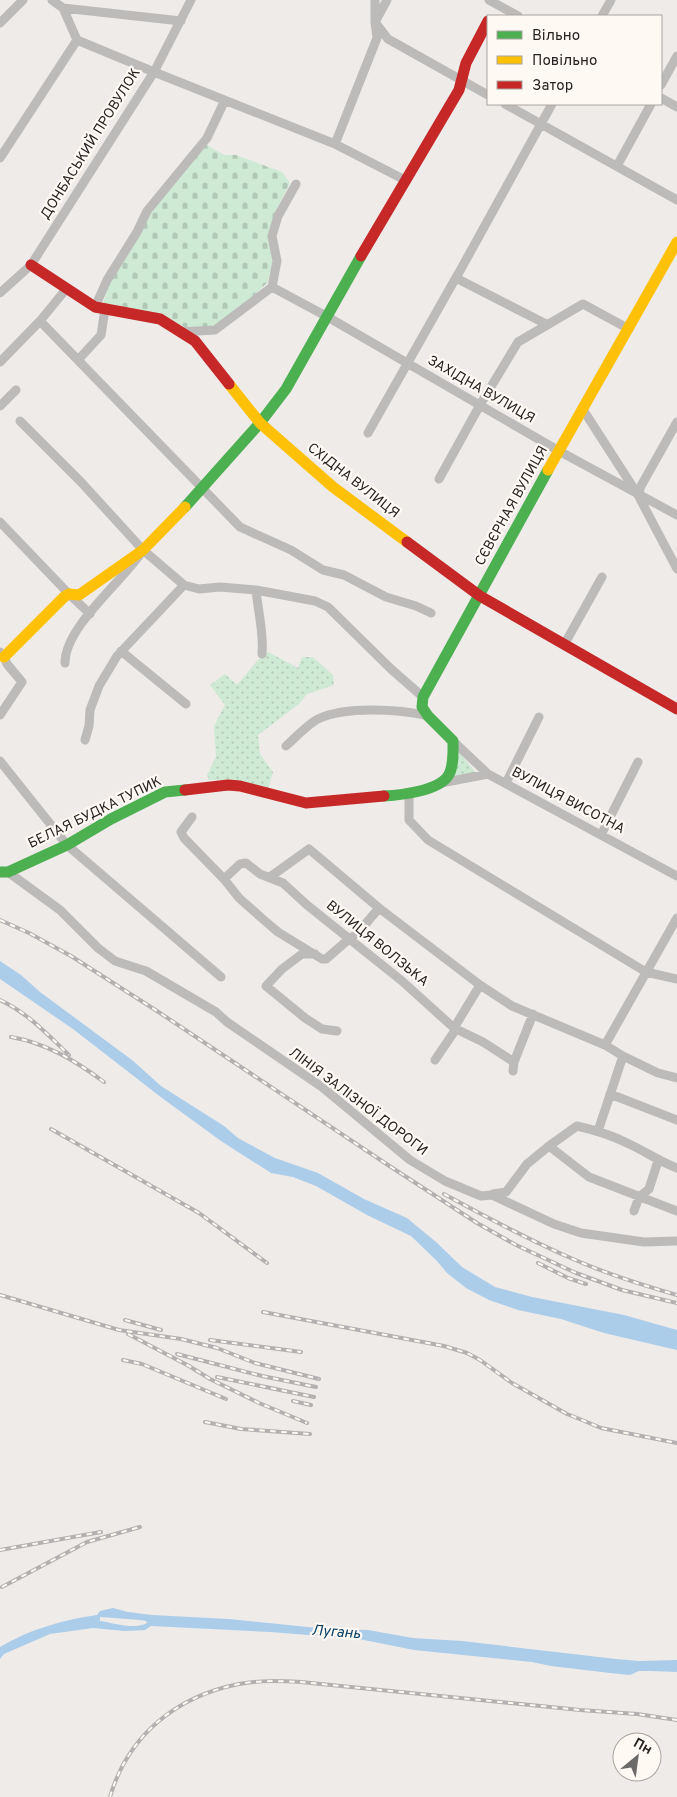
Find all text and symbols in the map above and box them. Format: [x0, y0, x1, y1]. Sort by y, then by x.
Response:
legend [487, 15, 662, 105]
text: Вільно [532, 27, 580, 46]
text: Повільно [532, 52, 597, 71]
street label: ДОНБАСЬКИЙ ПРОВУЛОК [37, 65, 145, 223]
text: Затор [532, 77, 573, 96]
street label: ЗАХІДНА ВУЛИЦЯ [424, 352, 538, 428]
street label: СХІДНА ВУЛИЦЯ [304, 440, 402, 522]
street label: СЄВЄРНАЯ ВУЛИЦЯ [472, 443, 552, 569]
street label: ВУЛИЦЯ ВИСОТНА [509, 764, 627, 838]
street label: БЕЛАЯ БУДКА ТУПИК [25, 773, 165, 853]
street label: ВУЛИЦЯ ВОЛЗЬКА [322, 897, 432, 991]
street label: ЛІНІЯ ЗАЛІЗНОЇ ДОРОГИ [285, 1044, 431, 1160]
water label: Лугань [311, 1622, 361, 1644]
north arrow [612, 1732, 662, 1782]
text: Пн [630, 1735, 655, 1759]

